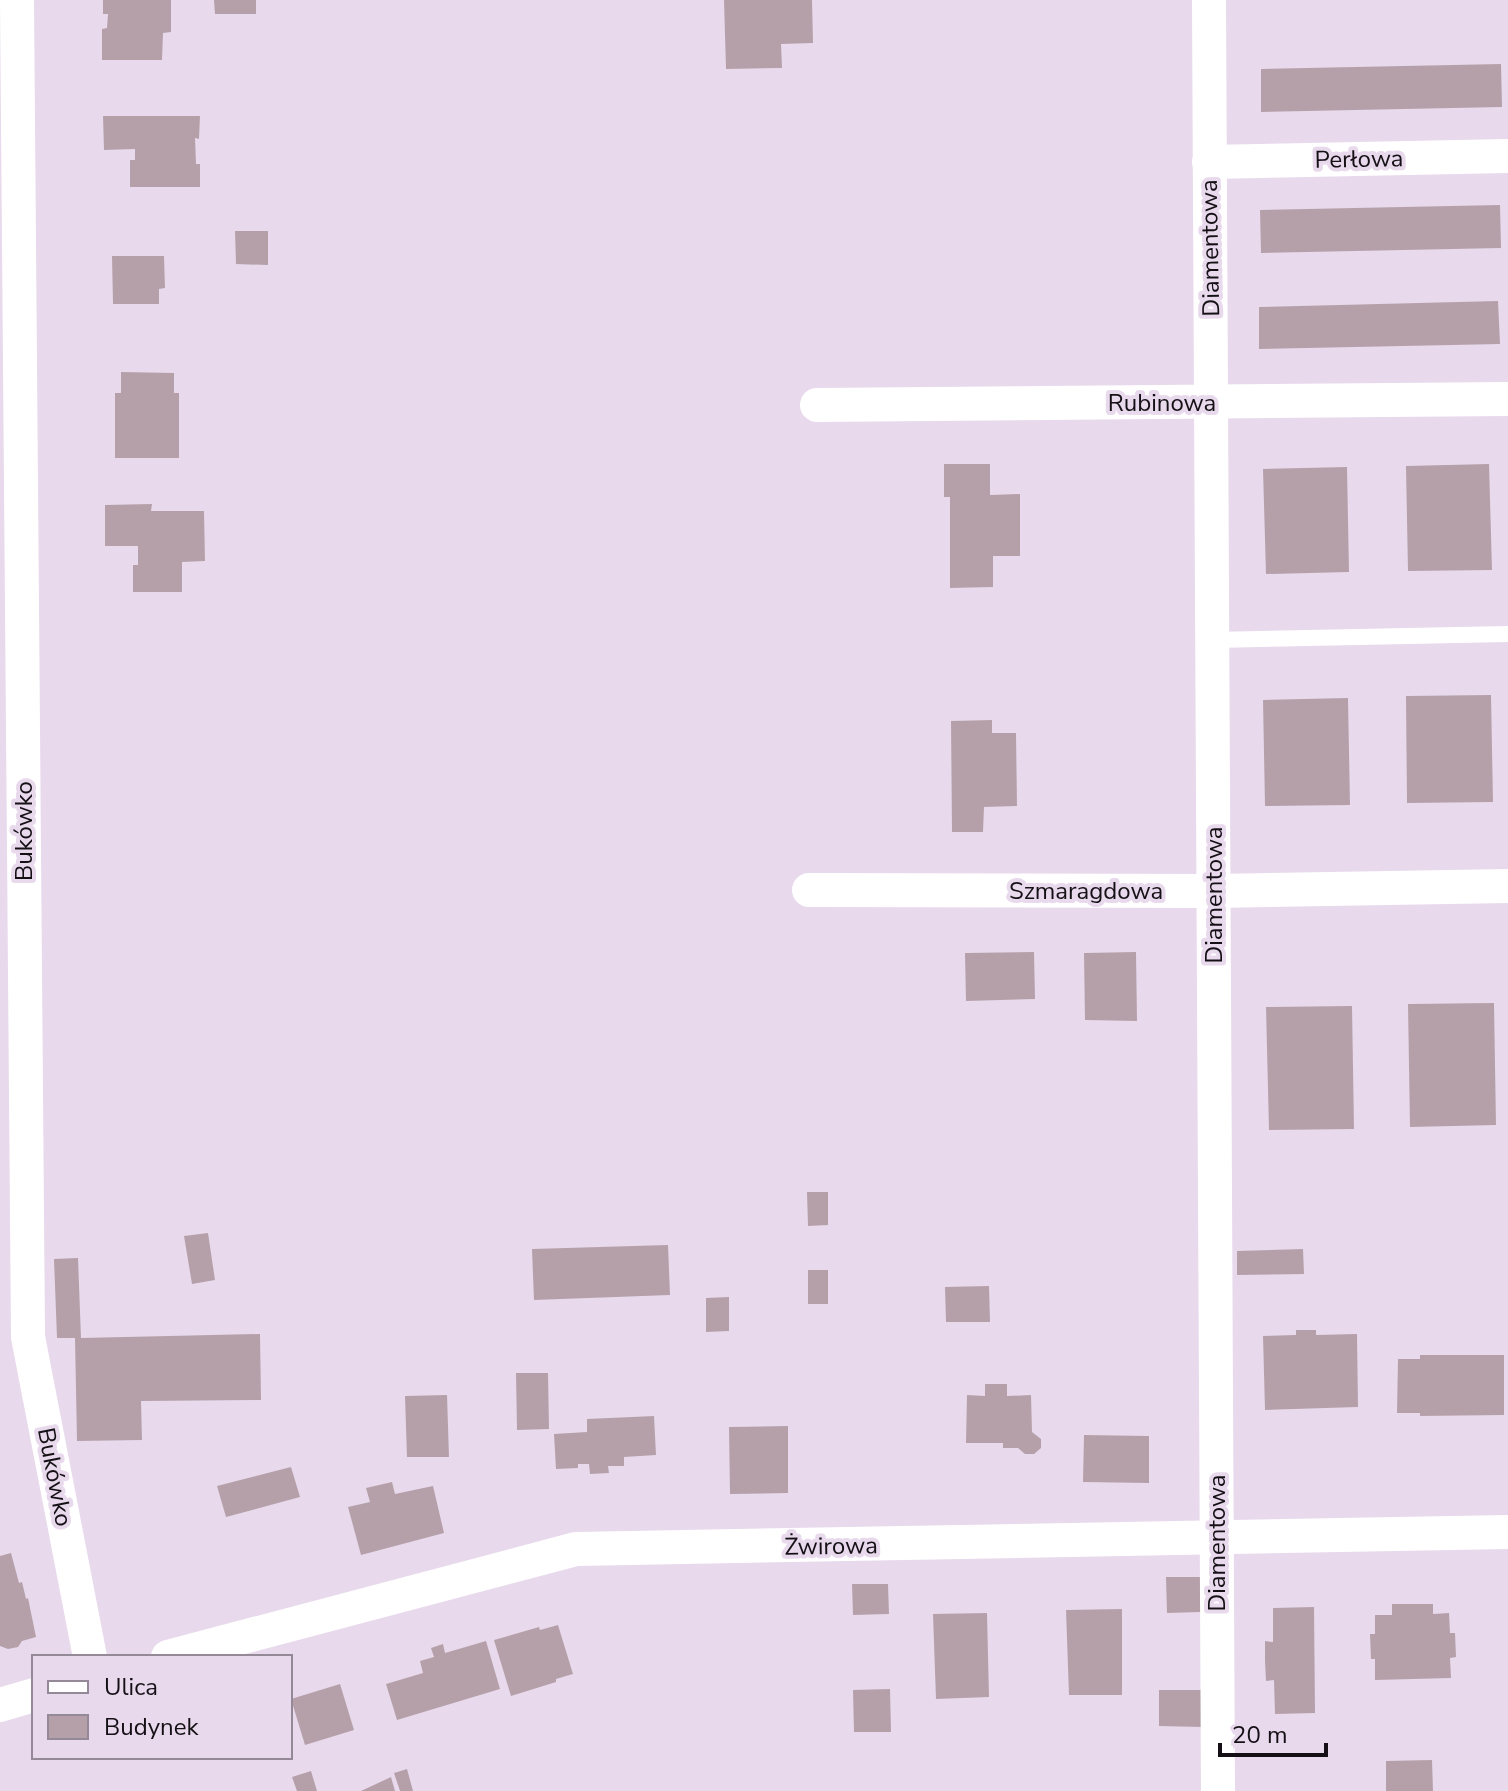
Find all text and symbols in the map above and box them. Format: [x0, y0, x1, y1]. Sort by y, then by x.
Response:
street label: Perłowa [1314, 142, 1404, 176]
street label: Diamentowa [1193, 179, 1227, 317]
street label: Rubinowa [1108, 387, 1216, 419]
street label: Bukówko [8, 781, 40, 881]
street label: Diamentowa [1198, 826, 1230, 964]
street label: Szmaragdowa [1009, 875, 1163, 907]
street label: Bukówko [30, 1425, 80, 1529]
street label: Diamentowa [1201, 1474, 1233, 1612]
street label: Żwirowa [784, 1529, 878, 1563]
legend [32, 1655, 292, 1759]
text: Ulica [104, 1671, 158, 1703]
scale bar [1220, 1707, 1326, 1757]
text: Budynek [104, 1711, 199, 1743]
text: 20 m [1232, 1719, 1288, 1751]

